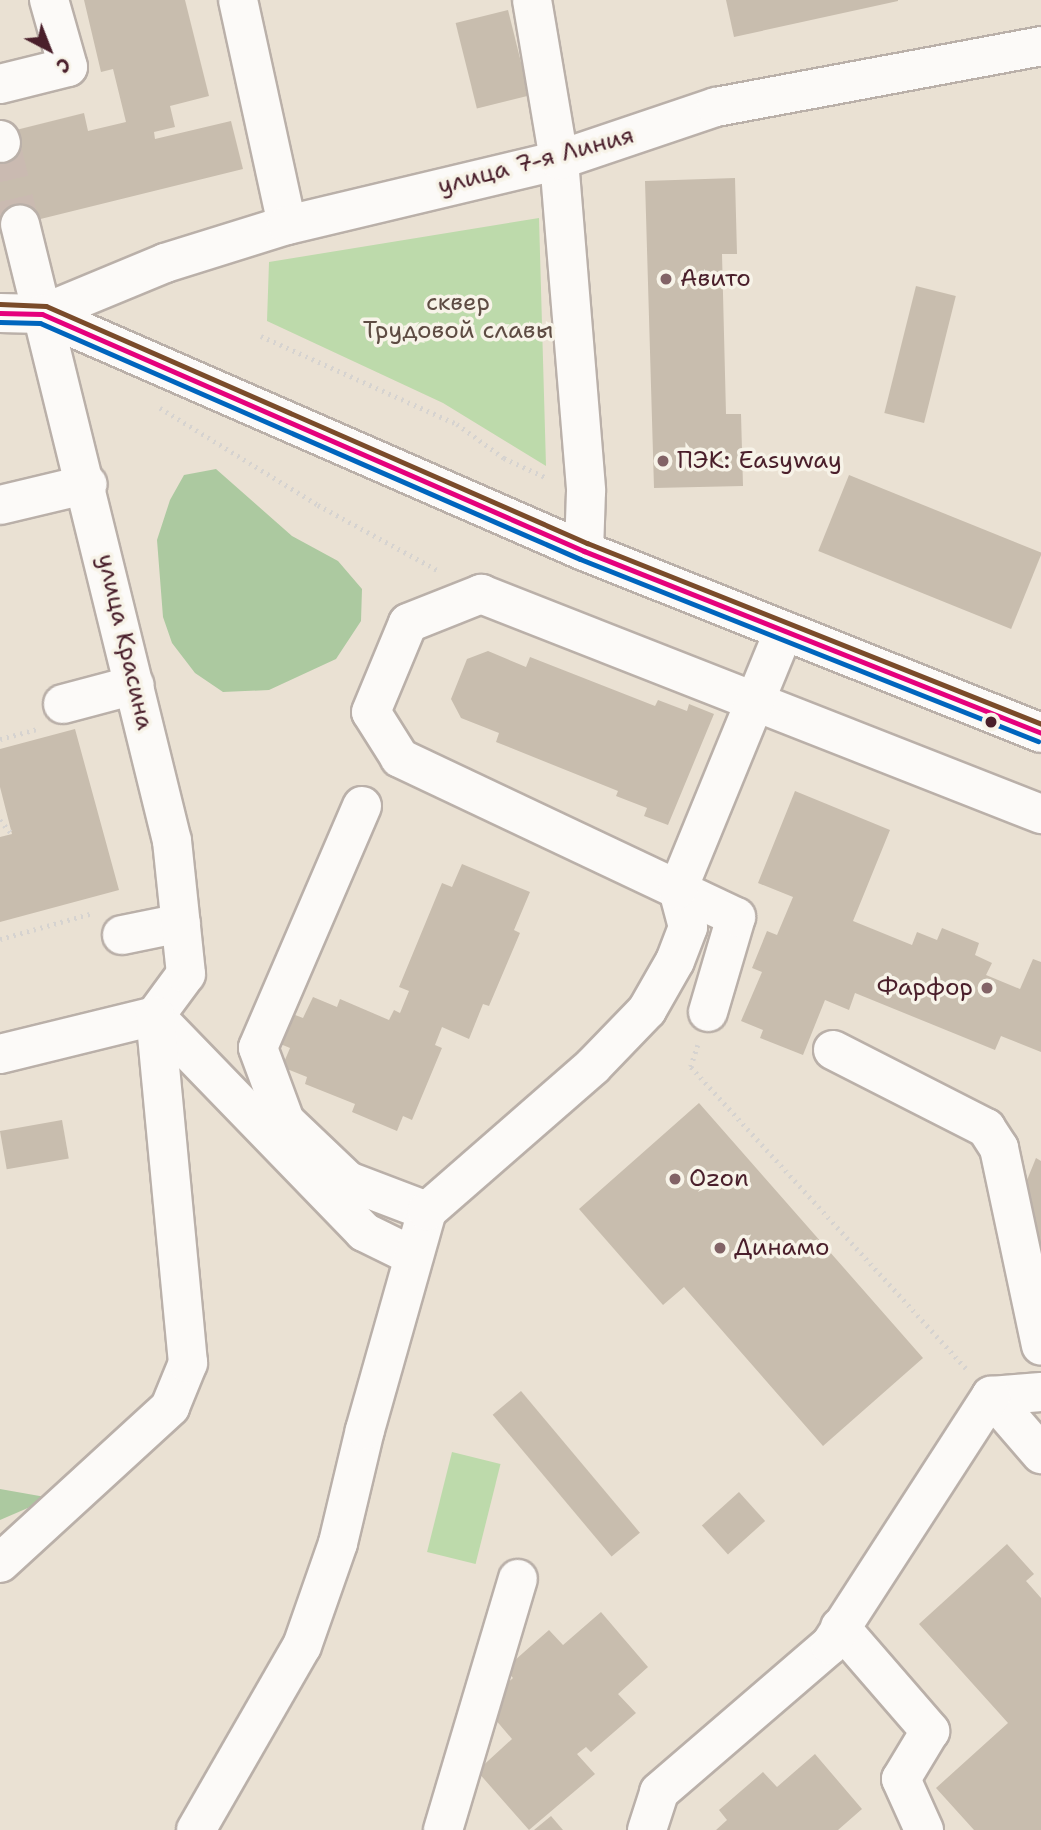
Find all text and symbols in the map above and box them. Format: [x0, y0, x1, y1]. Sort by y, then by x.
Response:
north arrow [14, 14, 84, 84]
text: С [51, 52, 76, 78]
street label: улица 7-я Линия [435, 121, 637, 201]
place label: Авито [680, 265, 751, 293]
marker: Авито [658, 271, 674, 287]
park label: сквер Трудовой славы [363, 289, 553, 345]
place label: ПЭК: Easyway [677, 447, 842, 475]
marker: ПЭК: Easyway [655, 453, 671, 469]
street label: улица Красина [91, 551, 159, 733]
unlabelled marker [984, 715, 998, 729]
place label: Фарфор [877, 974, 973, 1002]
marker: Фарфор [979, 980, 995, 996]
place label: Ozon [689, 1165, 749, 1193]
marker: Ozon [667, 1171, 683, 1187]
place label: Динамо [734, 1234, 830, 1262]
marker: Динамо [712, 1240, 728, 1256]

